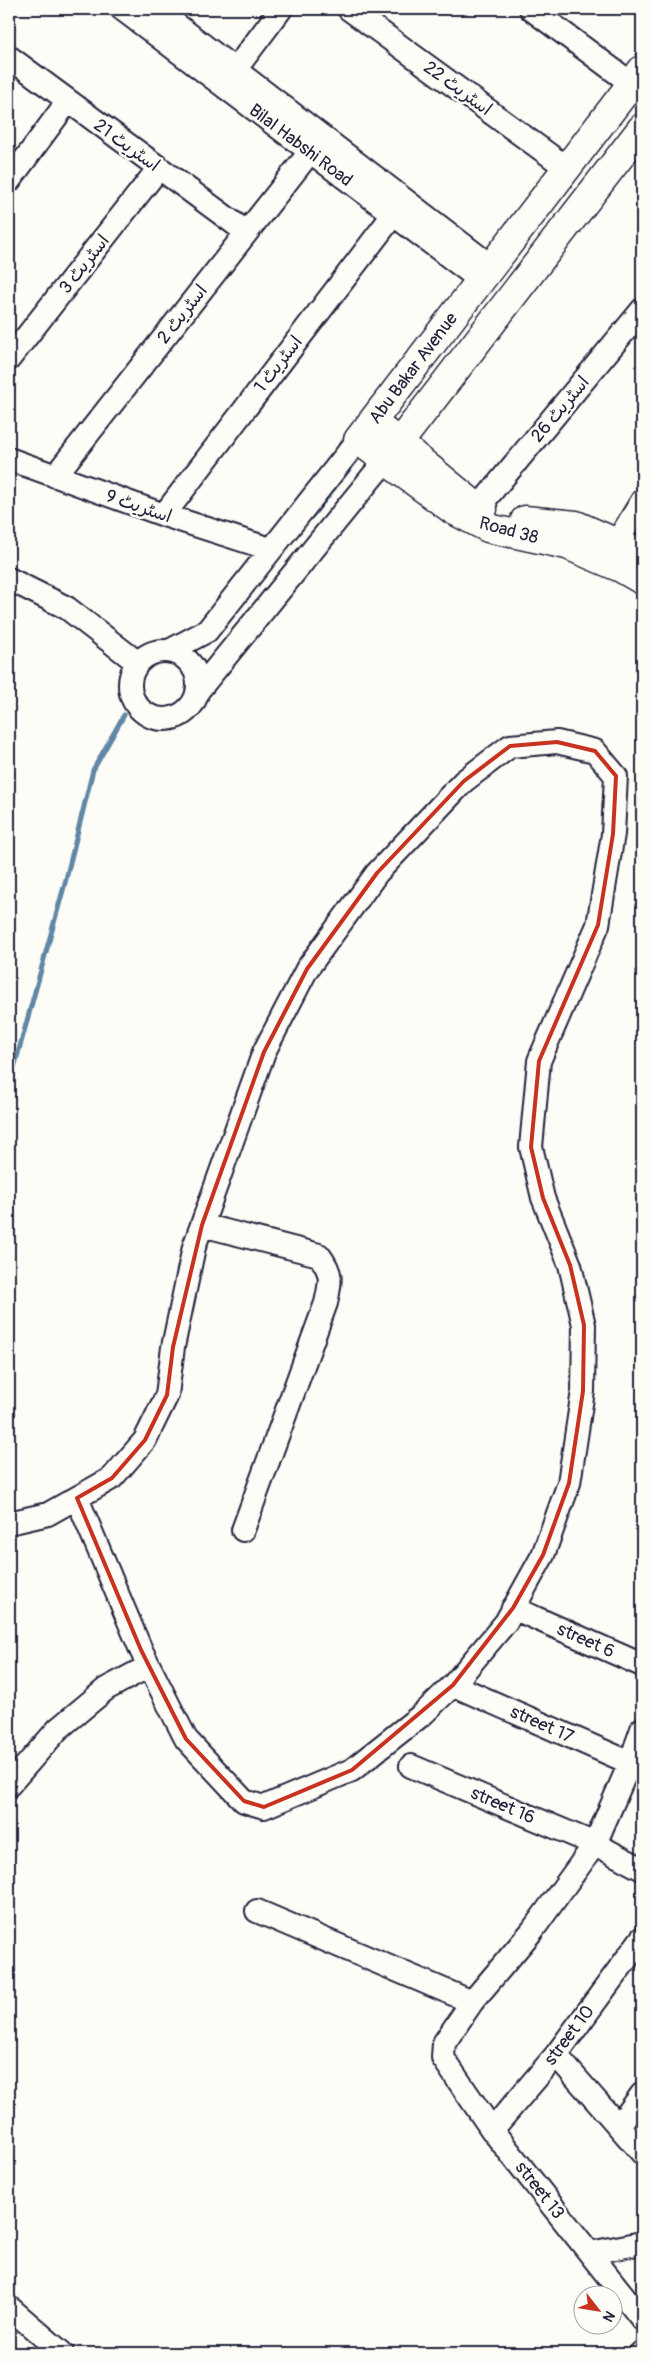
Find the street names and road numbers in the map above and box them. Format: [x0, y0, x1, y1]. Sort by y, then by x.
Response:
street label: اسٹریٹ 22 [419, 56, 496, 121]
street label: Bilal Habshi Road [244, 99, 357, 192]
street label: اسٹریٹ 21 [89, 114, 164, 177]
street label: اسٹریٹ 3 [54, 230, 115, 299]
street label: اسٹریٹ 2 [152, 280, 213, 349]
street label: Abu Bakar Avenue [364, 308, 463, 429]
street label: اسٹریٹ 1 [249, 331, 308, 397]
street label: اسٹریٹ 26 [526, 372, 595, 447]
street label: اسٹریٹ 9 [103, 485, 175, 528]
street label: Road 38 [477, 512, 541, 549]
street label: street 6 [553, 1618, 618, 1663]
street label: street 17 [507, 1700, 577, 1749]
street label: street 16 [467, 1782, 539, 1829]
street label: street 10 [539, 2001, 600, 2070]
street label: street 13 [510, 2157, 569, 2224]

